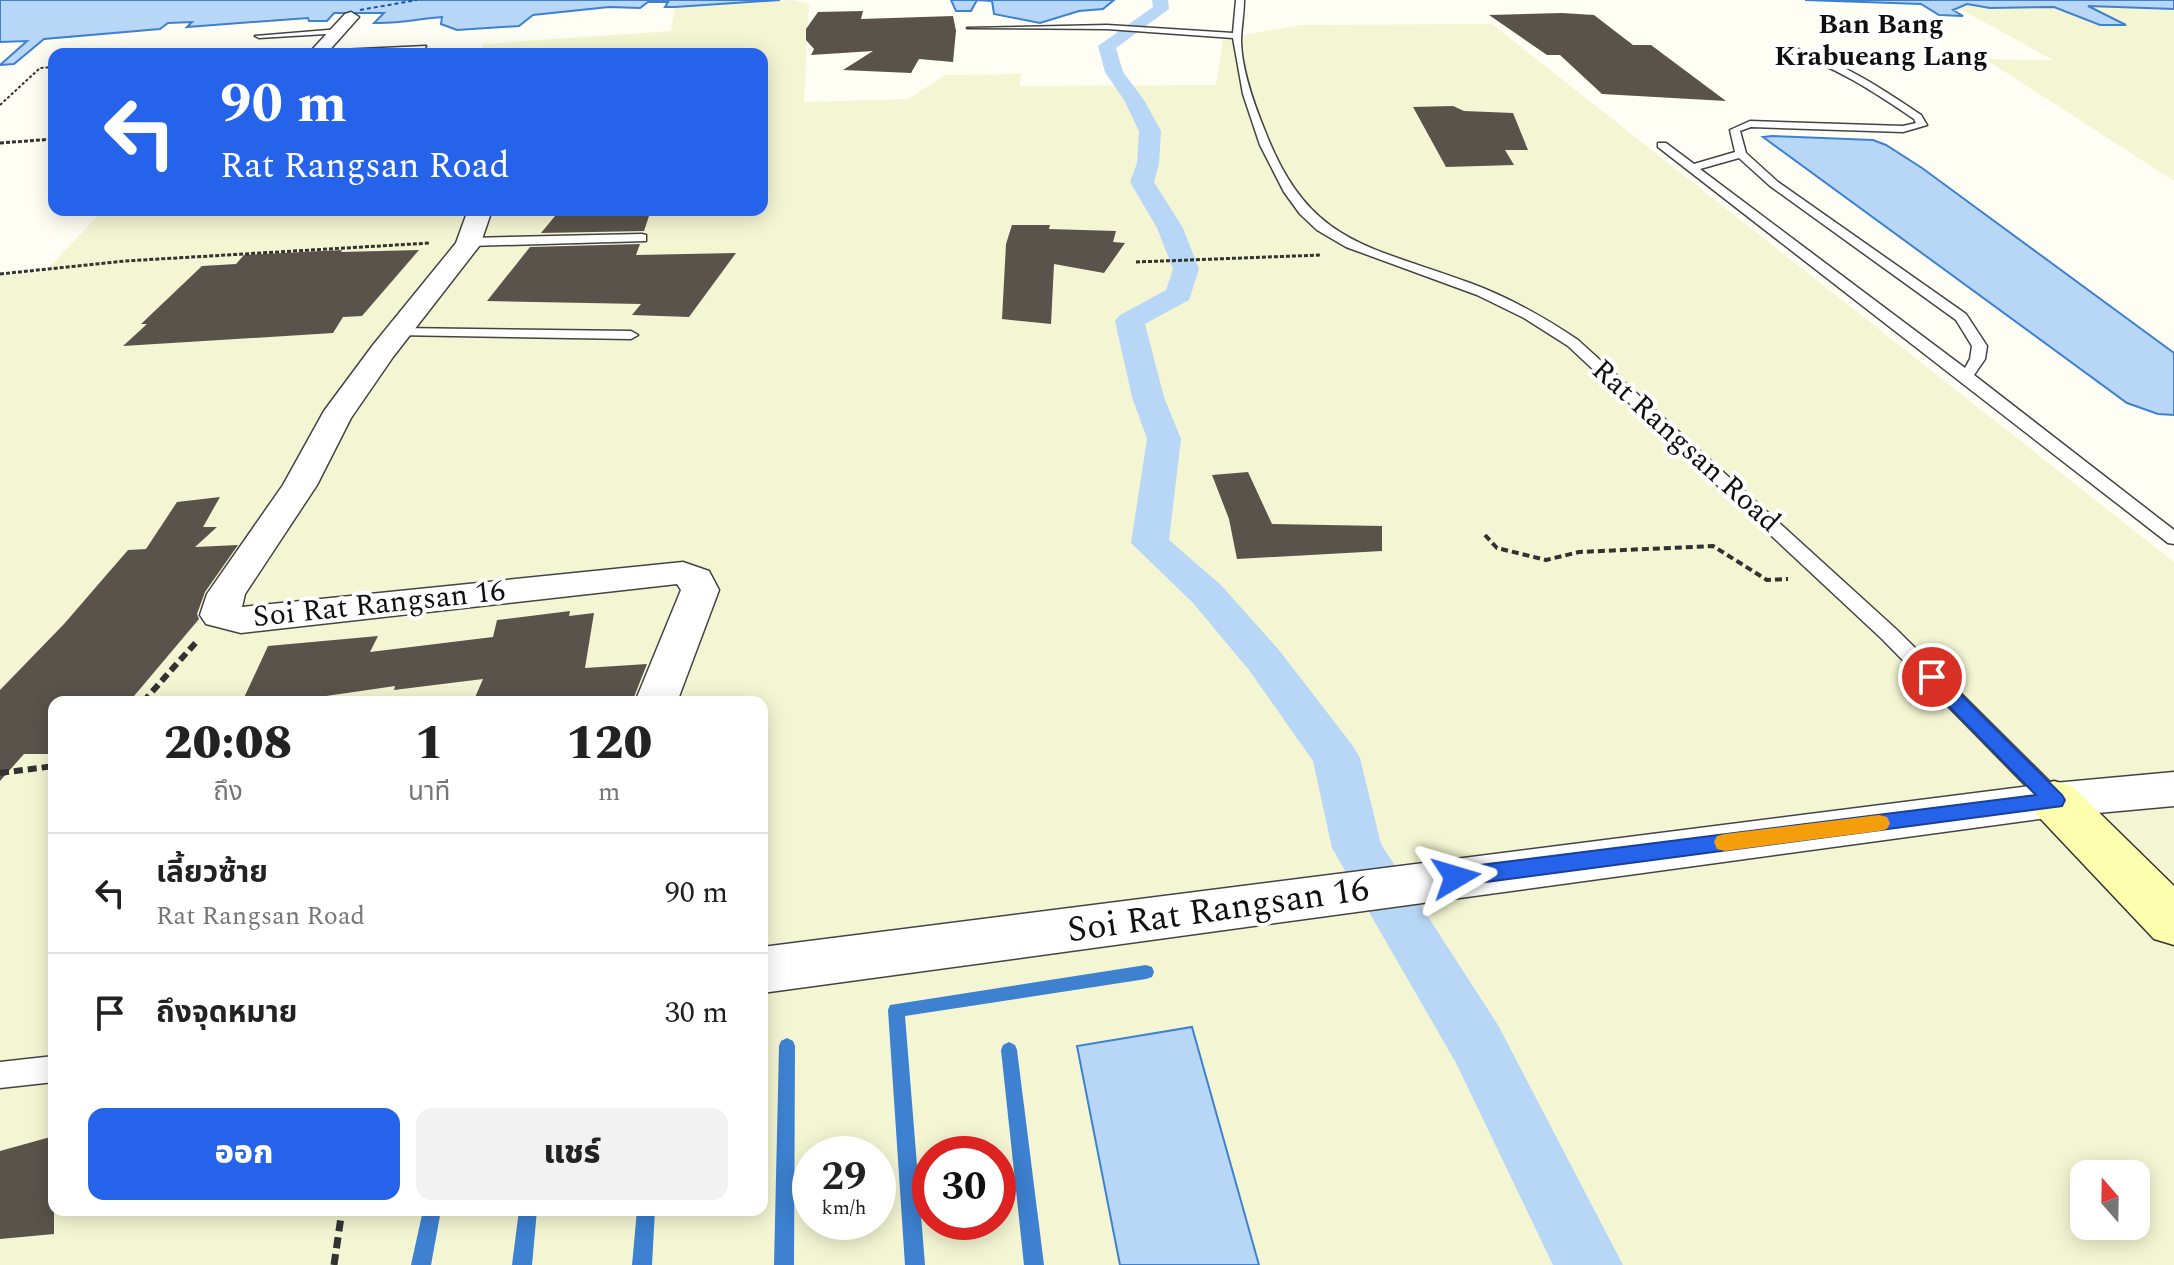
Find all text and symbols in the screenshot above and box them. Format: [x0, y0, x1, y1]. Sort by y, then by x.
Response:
district label: Ban Bang Krabueang Lang [1774, 3, 1988, 78]
text: 90 m [220, 62, 347, 147]
icon: left [88, 80, 192, 184]
text: Rat Rangsan Road [220, 139, 510, 194]
street label: Rat Rangsan Road [1581, 348, 1791, 544]
street label: Soi Rat Rangsan 16 [251, 568, 507, 640]
pin [1898, 643, 1966, 711]
icon: arrive [1910, 655, 1954, 699]
text: 20:08 [164, 707, 292, 780]
text: 1 [415, 707, 444, 780]
text: 120 [566, 707, 652, 780]
text: ถึง [213, 772, 243, 812]
text: นาที [408, 772, 450, 812]
text: m [598, 772, 620, 812]
position arrow [1414, 835, 1498, 919]
text: เลี้ยวซ้าย [156, 850, 268, 896]
street label: Soi Rat Rangsan 16 [1064, 862, 1372, 958]
text: 90 m [665, 870, 728, 916]
icon: left [88, 871, 132, 915]
text: Rat Rangsan Road [156, 896, 365, 936]
text: ถึงจุดหมาย [156, 990, 297, 1036]
text: 30 m [665, 990, 728, 1036]
icon: arrive [88, 991, 132, 1035]
button: ออก [88, 1108, 400, 1200]
button: แชร์ [416, 1108, 728, 1200]
speed limit sign: 30 [912, 1136, 1016, 1240]
text: 29 [822, 1147, 866, 1208]
north arrow [2070, 1160, 2150, 1240]
map controls [2070, 1160, 2150, 1240]
text: km/h [822, 1193, 867, 1223]

